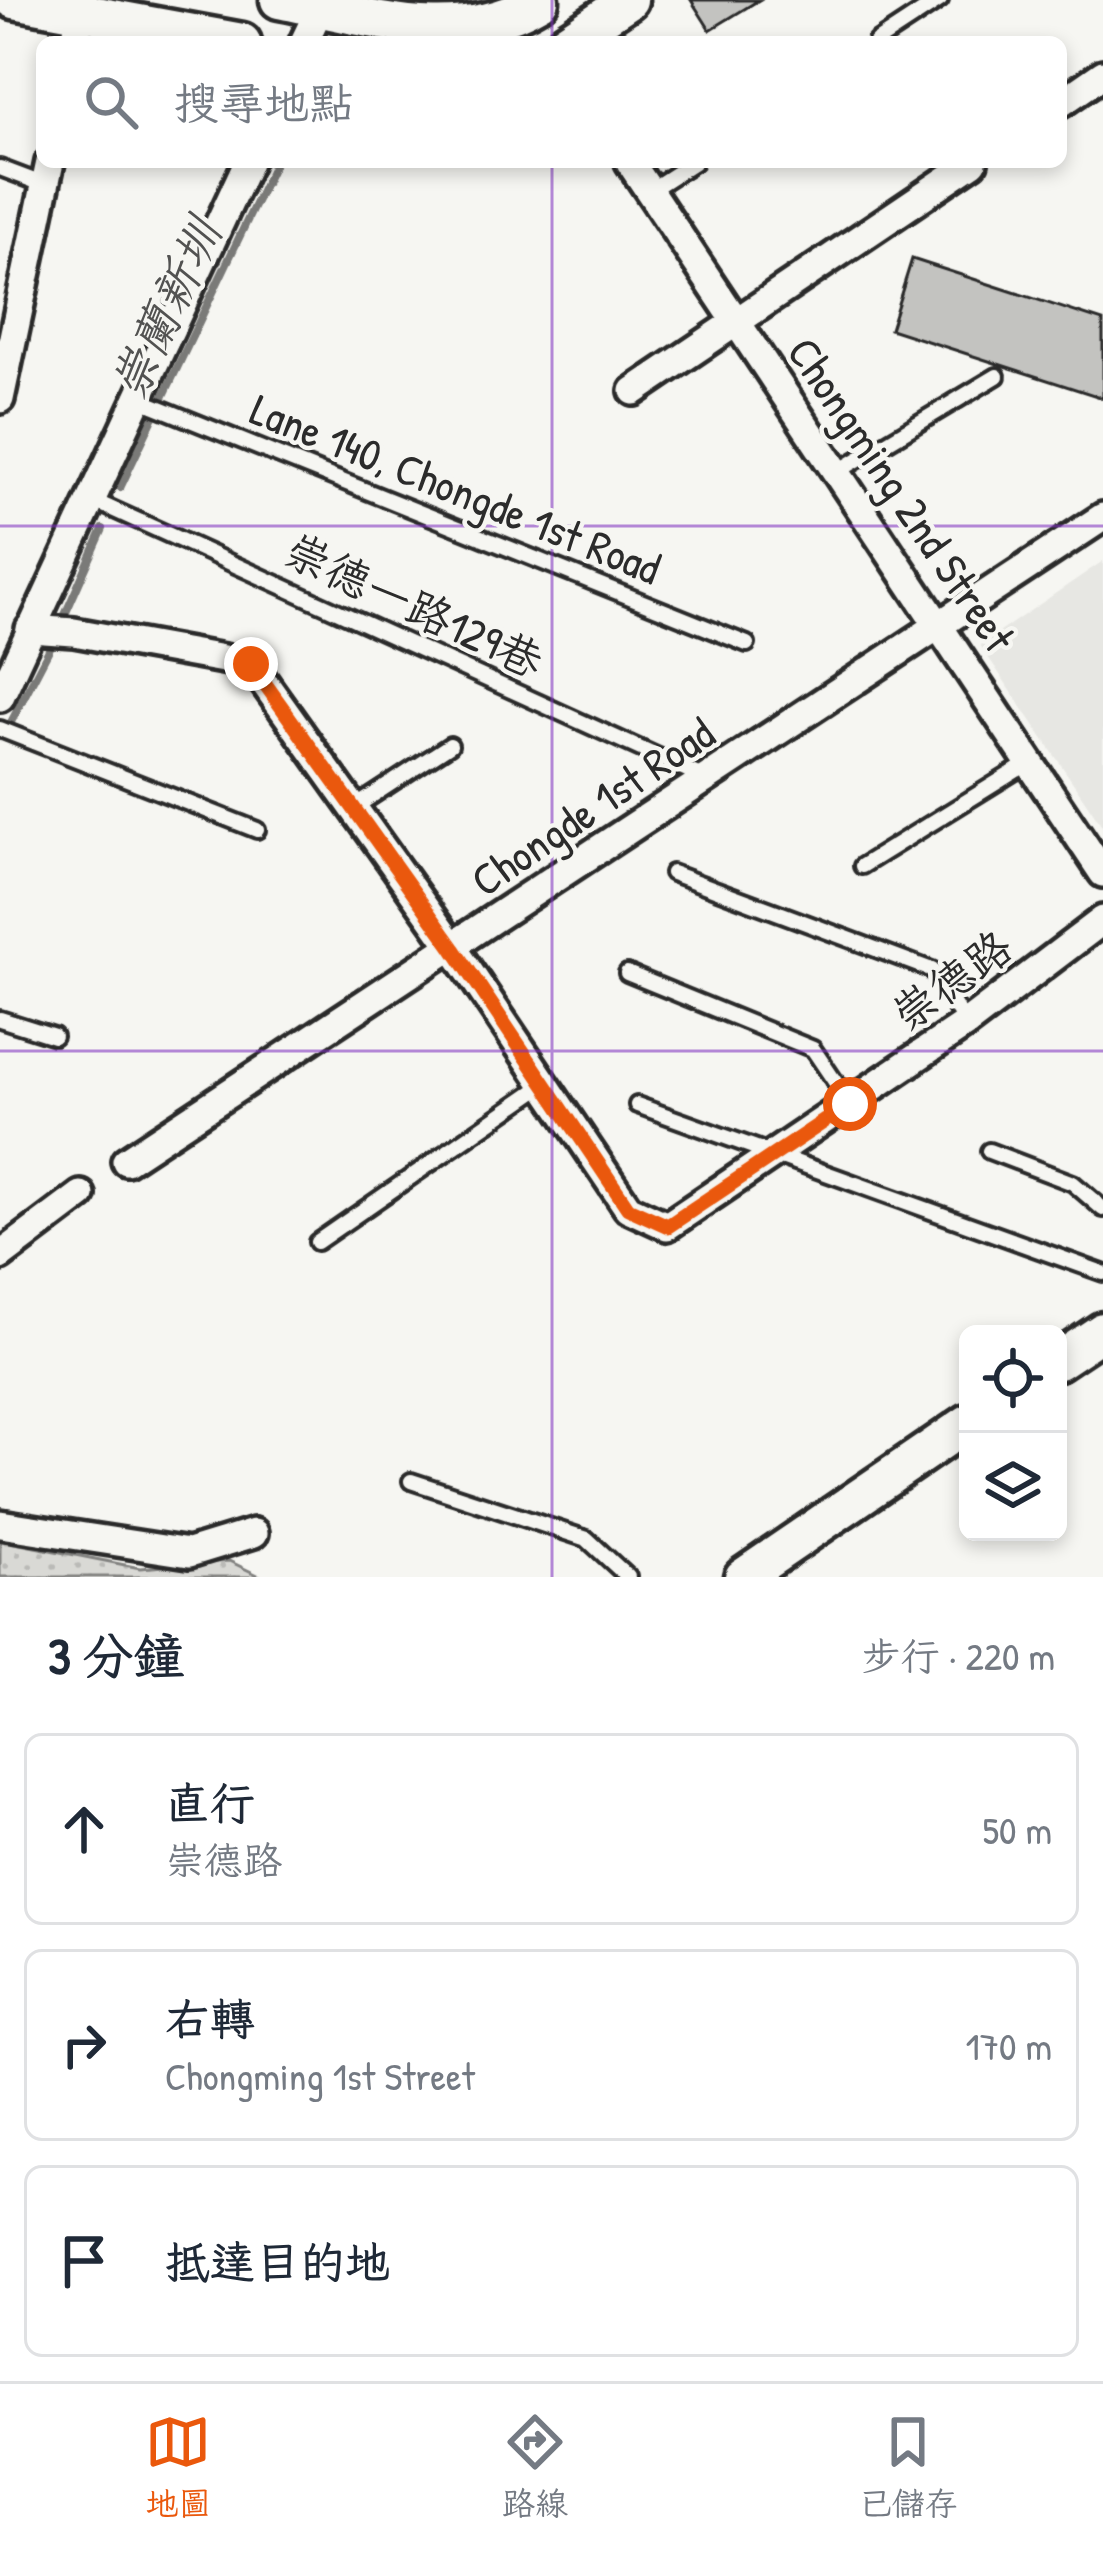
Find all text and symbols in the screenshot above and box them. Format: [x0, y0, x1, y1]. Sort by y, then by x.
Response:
search box [36, 36, 1067, 168]
icon: search [78, 69, 144, 135]
text: 搜尋地點 [174, 72, 354, 133]
water label: 崇蘭新圳 [95, 204, 237, 410]
street label: Chongming 2nd Street [774, 325, 1030, 664]
street label: Lane 140, Chongde 1st Road [242, 378, 670, 598]
street label: 崇德一路129巷 [275, 518, 553, 692]
route end [224, 637, 278, 691]
street label: Chongde 1st Road [458, 702, 726, 910]
street label: 崇德路 [878, 916, 1024, 1044]
route start [823, 1077, 877, 1131]
map controls [959, 1325, 1067, 1541]
button: locate [959, 1325, 1067, 1433]
button: layers [959, 1433, 1067, 1541]
text: 3 分鐘 [48, 1621, 185, 1690]
text: 步行 · 220 m [862, 1629, 1055, 1682]
text: 直行 [165, 1772, 255, 1833]
icon: ahead [51, 1796, 117, 1862]
text: 50 m [983, 1803, 1052, 1856]
text: 崇德路 [165, 1833, 282, 1886]
text: 右轉 [165, 1988, 255, 2049]
icon: right [51, 2012, 117, 2078]
text: 170 m [966, 2019, 1052, 2072]
text: Chongming 1st Street [165, 2049, 475, 2102]
icon: arrive [51, 2228, 117, 2294]
text: 抵達目的地 [165, 2231, 390, 2292]
tab: 地圖 [145, 2409, 211, 2525]
tab: 路線 [502, 2409, 568, 2525]
tab: 已儲存 [859, 2409, 958, 2525]

